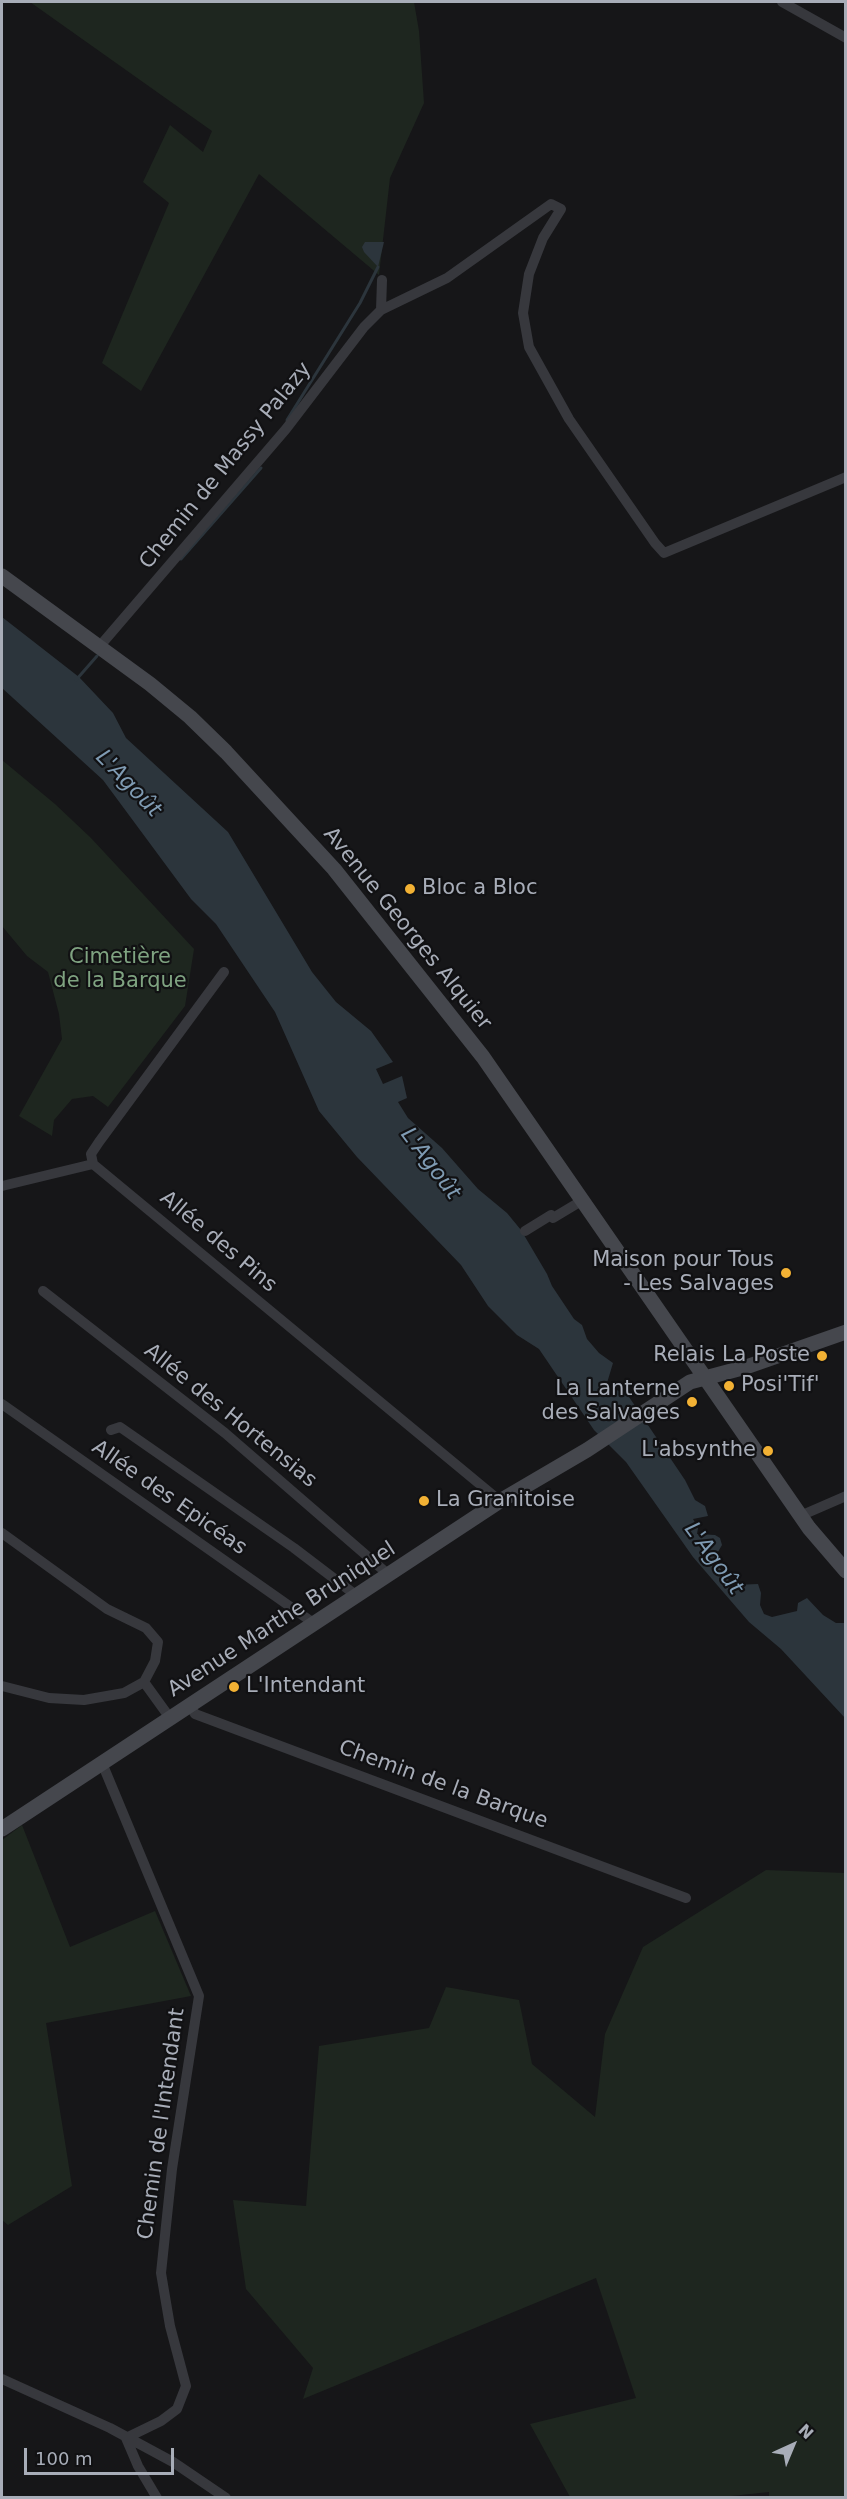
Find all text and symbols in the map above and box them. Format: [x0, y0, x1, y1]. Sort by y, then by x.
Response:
street label: Chemin de Massy Palazy [135, 358, 317, 574]
water label: L'Agoût [90, 745, 166, 823]
street label: Avenue Georges Alquier [318, 823, 496, 1035]
place label: Bloc a Bloc [422, 876, 537, 902]
marker: Bloc a Bloc [403, 882, 417, 896]
park label: Cimetière de la Barque [53, 945, 187, 995]
water label: L'Agoût [394, 1123, 466, 1205]
street label: Allée des Pins [154, 1186, 282, 1298]
place label: Maison pour Tous - Les Salvages [592, 1248, 774, 1298]
marker: Maison pour Tous - Les Salvages [779, 1266, 793, 1280]
street label: Allée des Hortensias [139, 1339, 321, 1493]
place label: Relais La Poste [653, 1343, 810, 1369]
marker: Relais La Poste [815, 1349, 829, 1363]
place label: Posi'Tif' [741, 1373, 819, 1399]
place label: La Lanterne des Salvages [542, 1377, 680, 1427]
marker: Posi'Tif' [722, 1379, 736, 1393]
marker: La Lanterne des Salvages [685, 1395, 699, 1409]
street label: Allée des Epicéas [87, 1435, 251, 1561]
place label: L'absynthe [641, 1438, 756, 1464]
marker: L'absynthe [761, 1444, 775, 1458]
place label: La Granitoise [436, 1488, 575, 1514]
marker: La Granitoise [417, 1494, 431, 1508]
water label: L'Agoût [678, 1518, 748, 1600]
street label: Avenue Marthe Bruniquel [163, 1537, 401, 1703]
place label: L'Intendant [246, 1674, 365, 1700]
marker: L'Intendant [227, 1680, 241, 1694]
street label: Chemin de la Barque [335, 1735, 551, 1835]
street label: Chemin de l'Intendant [133, 2007, 191, 2241]
north arrow [763, 2415, 823, 2475]
text: N [794, 2420, 817, 2443]
scale bar [27, 2436, 177, 2474]
text: 100 m [35, 2448, 93, 2469]

